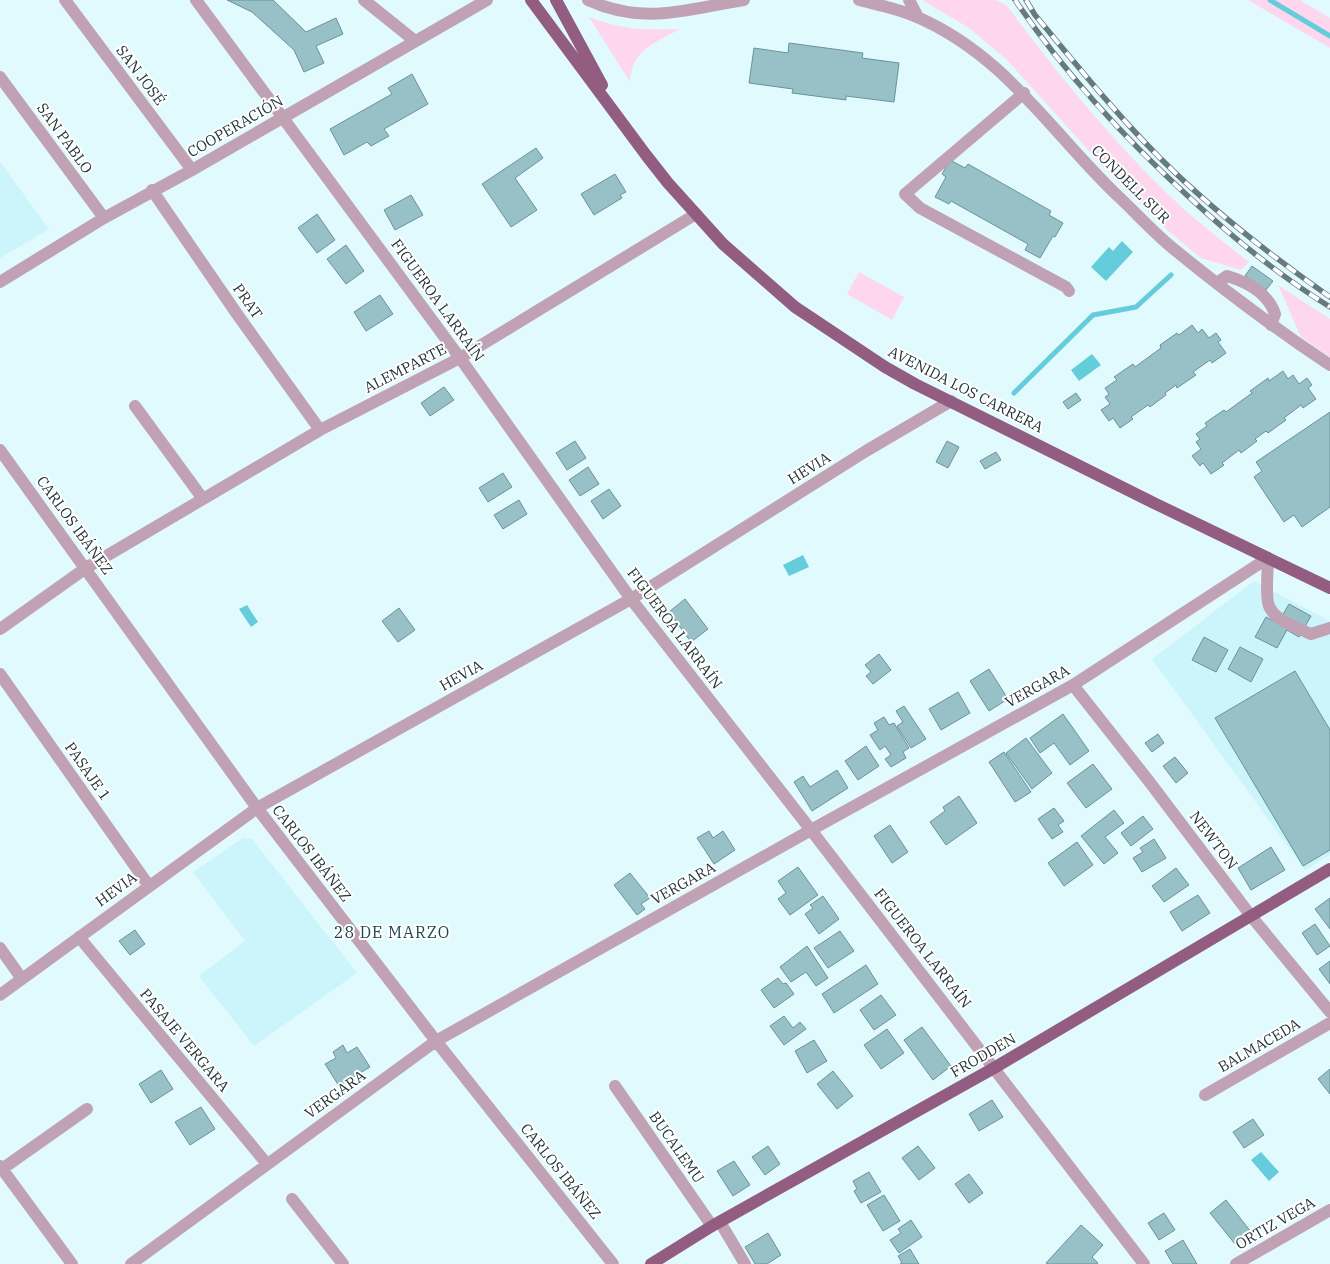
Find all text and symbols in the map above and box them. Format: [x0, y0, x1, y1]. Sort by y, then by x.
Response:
street label: SAN JOSÉ [112, 41, 170, 109]
street label: COOPERACIÓN [184, 91, 286, 161]
street label: SAN PABLO [33, 99, 97, 177]
street label: CONDELL SUR [1088, 141, 1174, 227]
street label: FIGUEROA LARRAÍN [387, 235, 489, 365]
street label: PRAT [229, 280, 267, 323]
street label: ALEMPARTE [361, 339, 449, 397]
street label: AVENIDA LOS CARRERA [885, 342, 1047, 437]
street label: HEVIA [784, 447, 834, 488]
street label: CARLOS IBÁÑEZ [33, 472, 117, 578]
street label: FIGUEROA LARRAÍN [623, 564, 727, 692]
street label: HEVIA [436, 655, 487, 695]
street label: VERGARA [1001, 660, 1073, 712]
street label: PASAJE 1 [61, 738, 115, 804]
street label: CARLOS IBÁÑEZ [268, 801, 356, 905]
street label: NEWTON [1186, 807, 1242, 873]
street label: VERGARA [647, 857, 719, 909]
street label: HEVIA [92, 867, 141, 910]
street label: FIGUEROA LARRAÍN [870, 884, 976, 1012]
district label: 28 DE MARZO [334, 922, 450, 942]
street label: PASAJE VERGARA [136, 984, 234, 1096]
street label: BALMACEDA [1214, 1013, 1304, 1076]
street label: FRODDEN [947, 1029, 1019, 1081]
street label: VERGARA [301, 1065, 370, 1123]
street label: BUCALEMU [645, 1107, 709, 1187]
street label: CARLOS IBÁÑEZ [517, 1119, 605, 1223]
street label: ORTIZ VEGA [1232, 1192, 1319, 1253]

